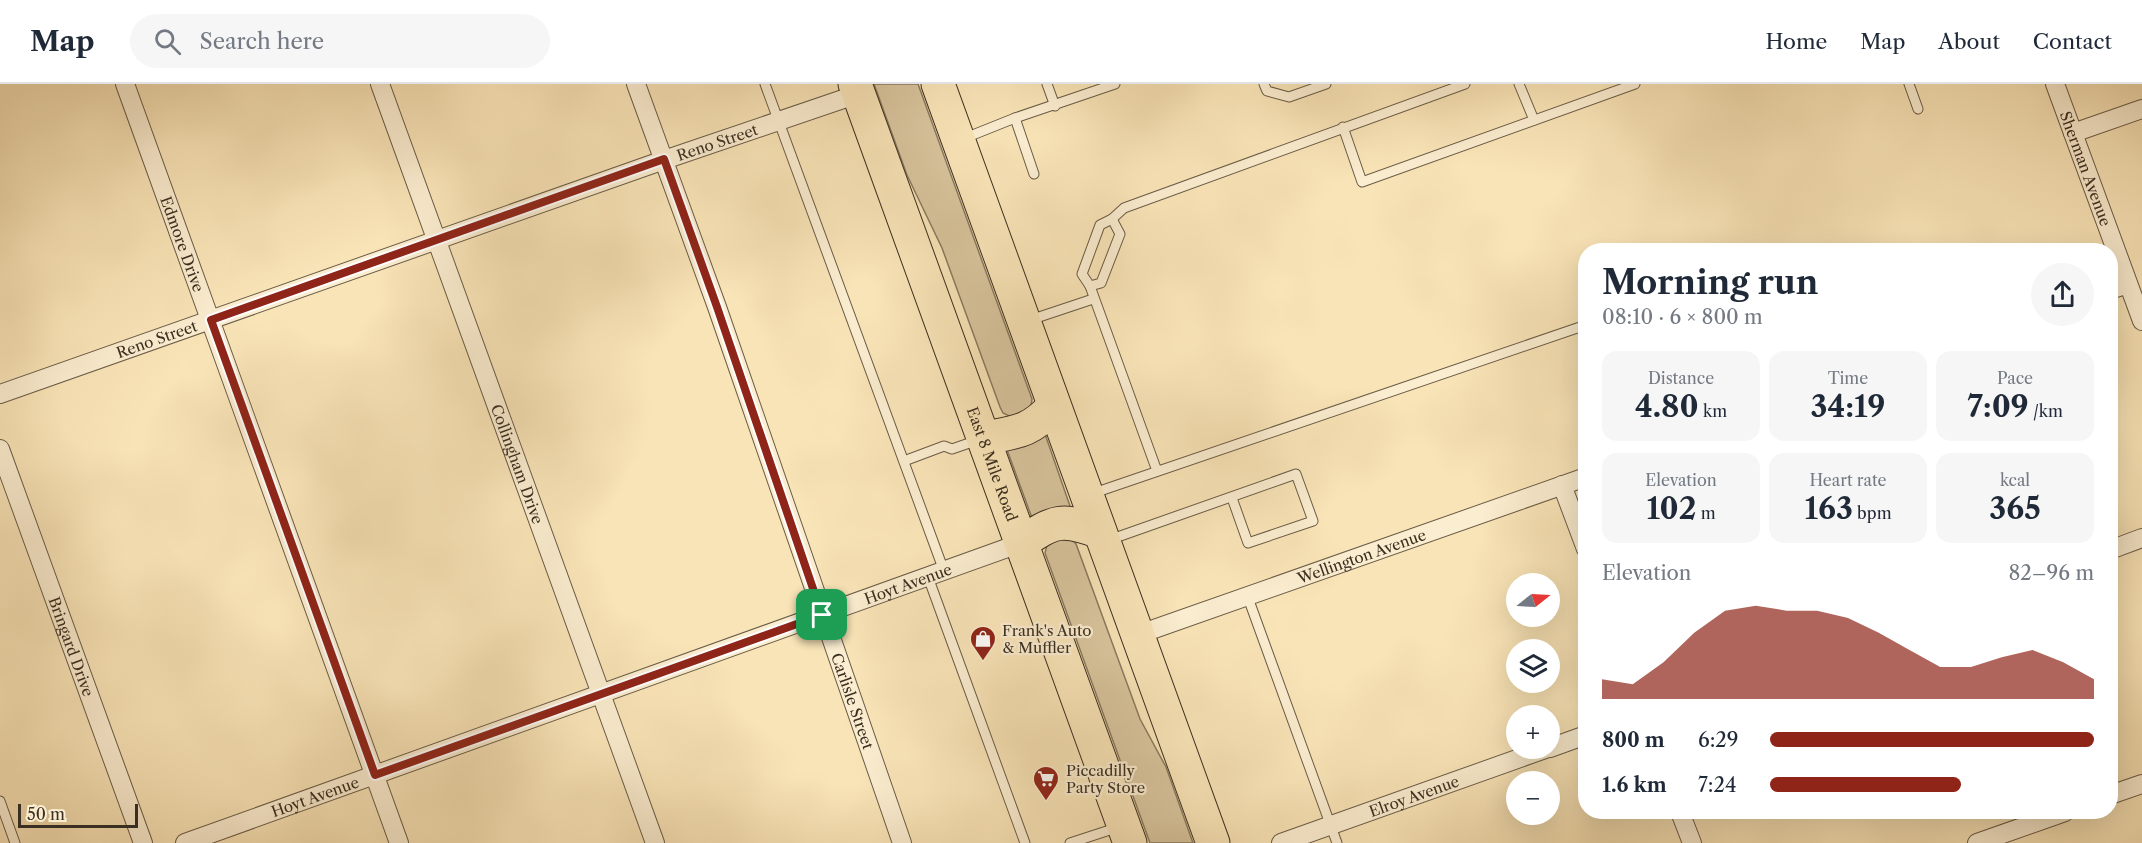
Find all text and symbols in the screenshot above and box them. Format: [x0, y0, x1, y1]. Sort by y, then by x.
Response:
search box [130, 14, 550, 68]
text: Map [30, 24, 94, 58]
icon: search [151, 25, 184, 58]
text: Search here [199, 28, 324, 55]
text: Home [1766, 29, 1827, 54]
text: Map [1860, 29, 1905, 54]
text: About [1938, 29, 2000, 54]
text: Contact [2033, 29, 2112, 54]
street label: Sherman Avenue [2056, 108, 2116, 229]
street label: Reno Street [674, 119, 761, 165]
street label: Edmore Drive [157, 194, 209, 294]
text: Morning run [1602, 262, 1818, 303]
button: share [2031, 263, 2094, 326]
text: 08:10 · 6 × 800 m [1602, 305, 1763, 329]
street label: Reno Street [114, 316, 200, 362]
text: Distance [1648, 368, 1714, 388]
text: Time [1828, 368, 1868, 388]
text: Pace [1997, 368, 2033, 388]
text: 4.80 [1635, 388, 1699, 425]
text: 34:19 [1810, 388, 1886, 425]
text: 7:09 [1967, 388, 2029, 425]
street label: Collingham Drive [487, 401, 548, 526]
text: km [1699, 401, 1727, 421]
text: /km [2029, 401, 2063, 421]
street label: East 8 Mile Road [963, 404, 1022, 524]
text: Elevation [1645, 470, 1717, 490]
text: Heart rate [1809, 470, 1887, 490]
text: kcal [2000, 470, 2030, 490]
text: 102 [1646, 490, 1696, 527]
text: 163 [1804, 490, 1853, 527]
text: 365 [1989, 490, 2041, 527]
text: m [1696, 503, 1716, 523]
text: bpm [1853, 503, 1892, 523]
street label: Wellington Avenue [1294, 525, 1428, 588]
street label: Hoyt Avenue [862, 559, 954, 608]
text: Elevation [1602, 561, 1691, 585]
text: 82–96 m [2008, 561, 2094, 585]
north arrow [1506, 573, 1560, 627]
map controls [1506, 573, 1560, 825]
pin [796, 589, 847, 640]
street label: Bringard Drive [45, 594, 98, 699]
icon: arrive [805, 598, 838, 631]
place label: Frank's Auto & Muffler [1002, 621, 1091, 657]
shop icon: Frank's Auto & Muffler [968, 624, 998, 662]
button: layers [1506, 639, 1560, 693]
street label: Carlisle Street [828, 650, 879, 752]
button: + [1506, 705, 1560, 759]
text: 800 m [1602, 728, 1665, 752]
text: 6:29 [1698, 728, 1739, 752]
place label: Piccadilly Party Store [1066, 761, 1145, 797]
supermarket icon: Piccadilly Party Store [1031, 764, 1061, 802]
street label: Elroy Avenue [1366, 771, 1461, 820]
button: − [1506, 771, 1560, 825]
street label: Hoyt Avenue [269, 772, 361, 821]
text: 1.6 km [1602, 773, 1667, 797]
text: 7:24 [1698, 773, 1737, 797]
scale bar [18, 801, 138, 828]
text: 50 m [27, 804, 65, 824]

